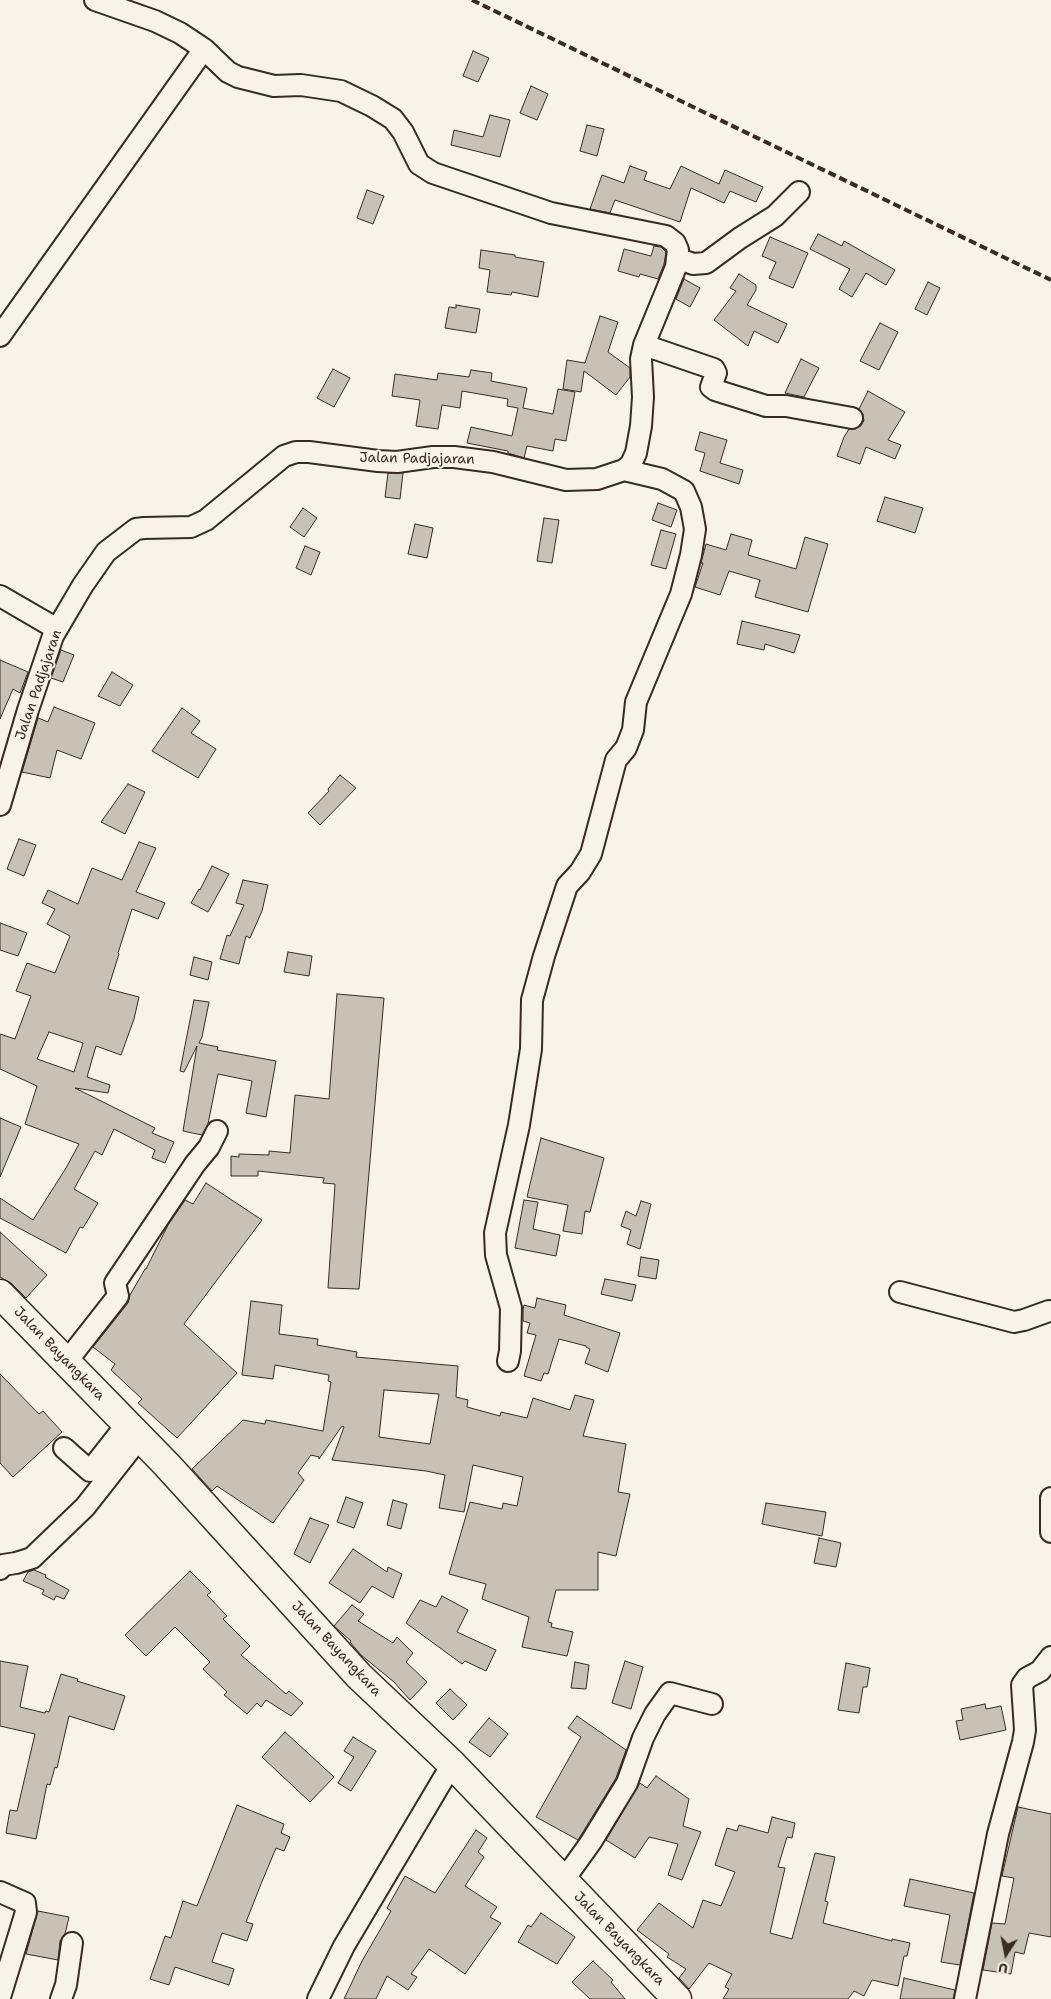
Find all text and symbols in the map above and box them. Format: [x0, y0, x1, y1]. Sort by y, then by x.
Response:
street label: Jalan Padjajaran [359, 450, 475, 468]
street label: Jalan Padjajaran [12, 628, 66, 742]
street label: Jalan Bayangkara [10, 1304, 108, 1404]
street label: Jalan Bayangkara [288, 1598, 384, 1700]
street label: Jalan Bayangkara [570, 1889, 668, 1989]
north arrow [981, 1929, 1031, 1979]
text: U [997, 1959, 1010, 1978]

